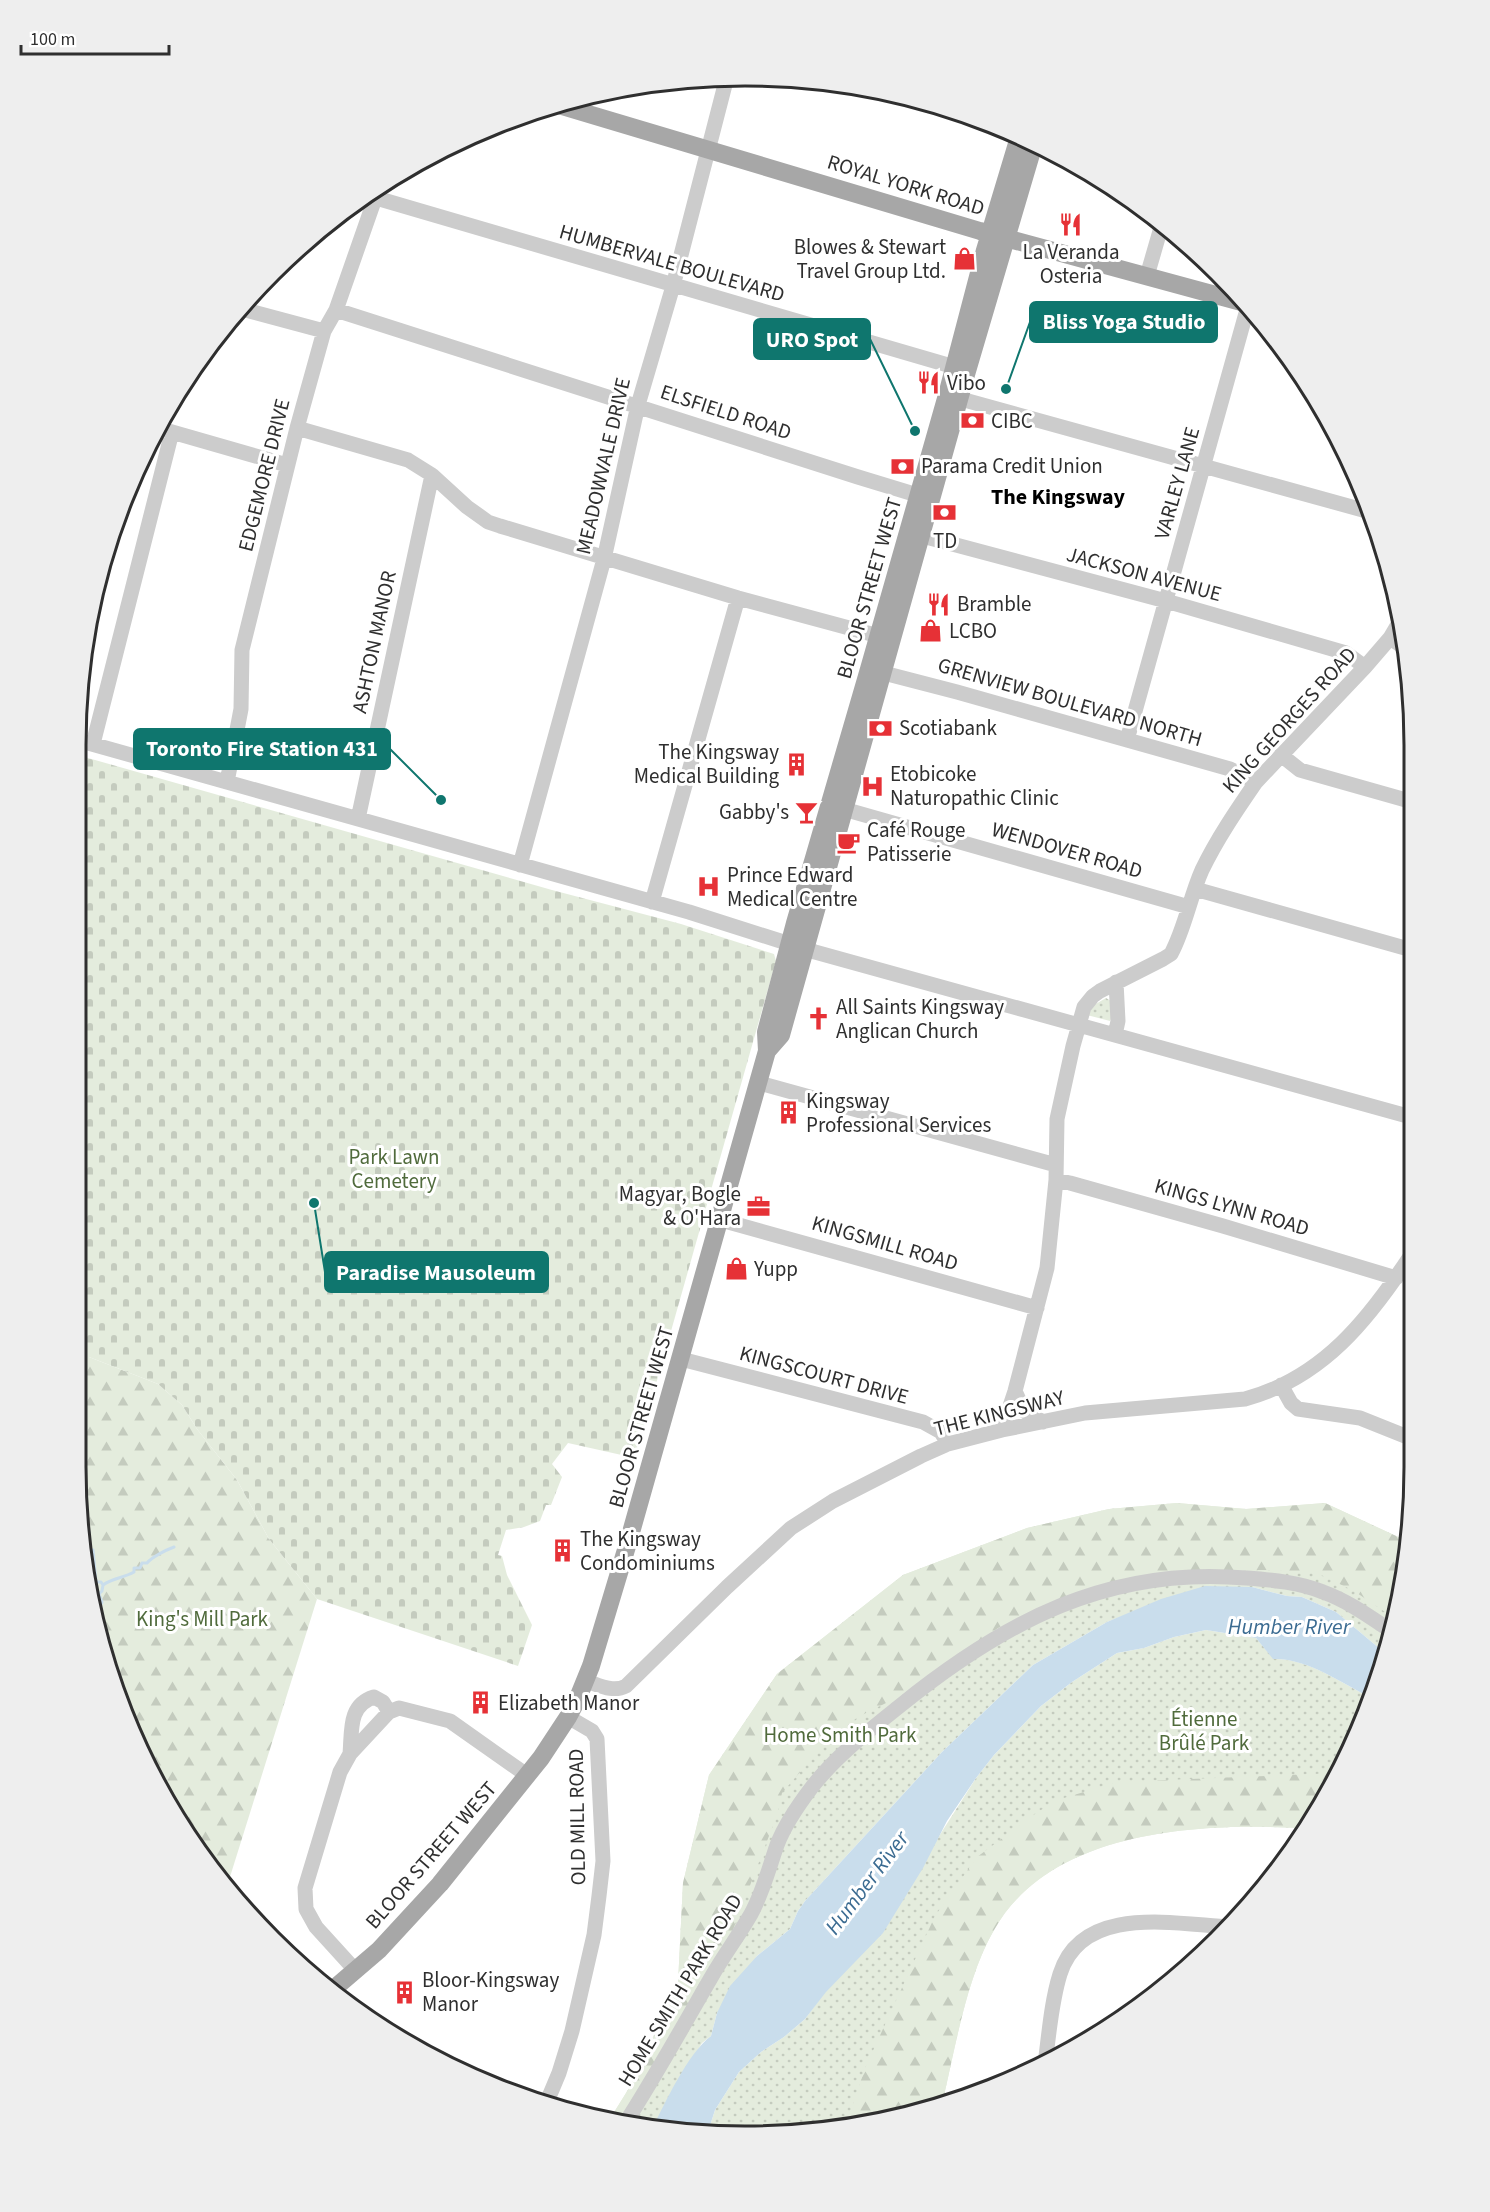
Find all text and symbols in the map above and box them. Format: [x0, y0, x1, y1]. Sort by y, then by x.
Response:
scale bar [21, 18, 170, 56]
text: 100 m [30, 27, 75, 52]
street label: ROYAL YORK ROAD [824, 147, 988, 223]
restaurant icon: La Veranda Osteria [1058, 211, 1084, 237]
street label: HUMBERVALE BOULEVARD [556, 216, 788, 310]
place label: Blowes & Stewart Travel Group Ltd. [794, 232, 946, 286]
place label: La Veranda Osteria [1022, 237, 1120, 291]
shop icon: Blowes & Stewart Travel Group Ltd. [951, 246, 977, 272]
callout: Bliss Yoga Studio [1030, 302, 1217, 342]
text: Bliss Yoga Studio [1043, 306, 1205, 338]
callout: URO Spot [754, 319, 870, 359]
text: URO Spot [766, 324, 859, 356]
place label: Vibo [947, 368, 986, 398]
restaurant icon: Vibo [916, 370, 942, 396]
street label: MEADOWVALE DRIVE [568, 375, 638, 557]
street label: ELSFIELD ROAD [657, 377, 795, 447]
street label: EDGEMORE DRIVE [230, 395, 298, 555]
place label: CIBC [991, 406, 1033, 436]
bank icon: CIBC [960, 408, 986, 434]
street label: VARLEY LANE [1147, 423, 1207, 543]
place label: Parama Credit Union [921, 451, 1103, 481]
bank icon: Parama Credit Union [890, 453, 916, 479]
district label: The Kingsway [991, 481, 1126, 513]
street label: BLOOR STREET WEST [829, 494, 909, 682]
bank icon: TD [932, 500, 958, 526]
place label: TD [933, 526, 957, 556]
street label: JACKSON AVENUE [1063, 539, 1225, 609]
street label: ASHTON MANOR [344, 568, 404, 716]
place label: Bramble [957, 589, 1032, 619]
restaurant icon: Bramble [926, 591, 952, 617]
place label: LCBO [949, 616, 997, 646]
shop icon: LCBO [918, 618, 944, 644]
street label: KING GEORGES ROAD [1215, 640, 1363, 800]
street label: GRENVIEW BOULEVARD NORTH [934, 650, 1206, 754]
place label: Scotiabank [899, 713, 998, 743]
bank icon: Scotiabank [868, 715, 894, 741]
callout: Toronto Fire Station 431 [134, 729, 390, 769]
text: Toronto Fire Station 431 [146, 733, 378, 765]
place label: The Kingsway Medical Building [634, 737, 779, 791]
building icon: The Kingsway Medical Building [784, 751, 810, 777]
place label: Etobicoke Naturopathic Clinic [890, 759, 1059, 813]
hospital icon: Etobicoke Naturopathic Clinic [859, 773, 885, 799]
place label: Gabby's [719, 797, 789, 827]
bar icon: Gabby's [794, 799, 820, 825]
street label: WENDOVER ROAD [988, 814, 1146, 886]
place label: Café Rouge Patisserie [867, 815, 965, 869]
cafe icon: Café Rouge Patisserie [836, 829, 862, 855]
place label: Prince Edward Medical Centre [727, 860, 858, 914]
hospital icon: Prince Edward Medical Centre [696, 874, 722, 900]
place label: All Saints Kingsway Anglican Church [836, 992, 1004, 1046]
church icon: All Saints Kingsway Anglican Church [805, 1006, 831, 1032]
place label: Kingsway Professional Services [806, 1086, 991, 1140]
building icon: Kingsway Professional Services [775, 1100, 801, 1126]
park label: Park Lawn Cemetery [349, 1142, 439, 1196]
street label: KINGS LYNN ROAD [1151, 1171, 1313, 1243]
place label: Magyar, Bogle & O'Hara [619, 1179, 741, 1233]
office icon: Magyar, Bogle & O'Hara [746, 1193, 772, 1219]
street label: KINGSMILL ROAD [808, 1208, 962, 1278]
callout: Paradise Mausoleum [325, 1252, 548, 1292]
place label: Yupp [753, 1254, 798, 1284]
shop icon: Yupp [723, 1256, 749, 1282]
text: Paradise Mausoleum [336, 1257, 536, 1289]
street label: BLOOR STREET WEST [601, 1323, 681, 1511]
street label: KINGSCOURT DRIVE [736, 1338, 912, 1412]
street label: THE KINGSWAY [931, 1382, 1068, 1444]
place label: The Kingsway Condominiums [580, 1524, 715, 1578]
building icon: The Kingsway Condominiums [549, 1538, 575, 1564]
park label: King's Mill Park [136, 1604, 269, 1634]
water label: Humber River [1228, 1611, 1352, 1643]
place label: Elizabeth Manor [498, 1688, 640, 1718]
building icon: Elizabeth Manor [467, 1690, 493, 1716]
park label: Étienne Brûlé Park [1159, 1704, 1250, 1758]
park label: Home Smith Park [764, 1720, 917, 1750]
street label: OLD MILL ROAD [561, 1748, 593, 1886]
street label: BLOOR STREET WEST [358, 1774, 504, 1936]
water label: Humber River [817, 1823, 917, 1941]
street label: HOME SMITH PARK ROAD [611, 1888, 749, 2092]
place label: Bloor-Kingsway Manor [422, 1965, 559, 2019]
building icon: Bloor-Kingsway Manor [391, 1979, 417, 2005]

